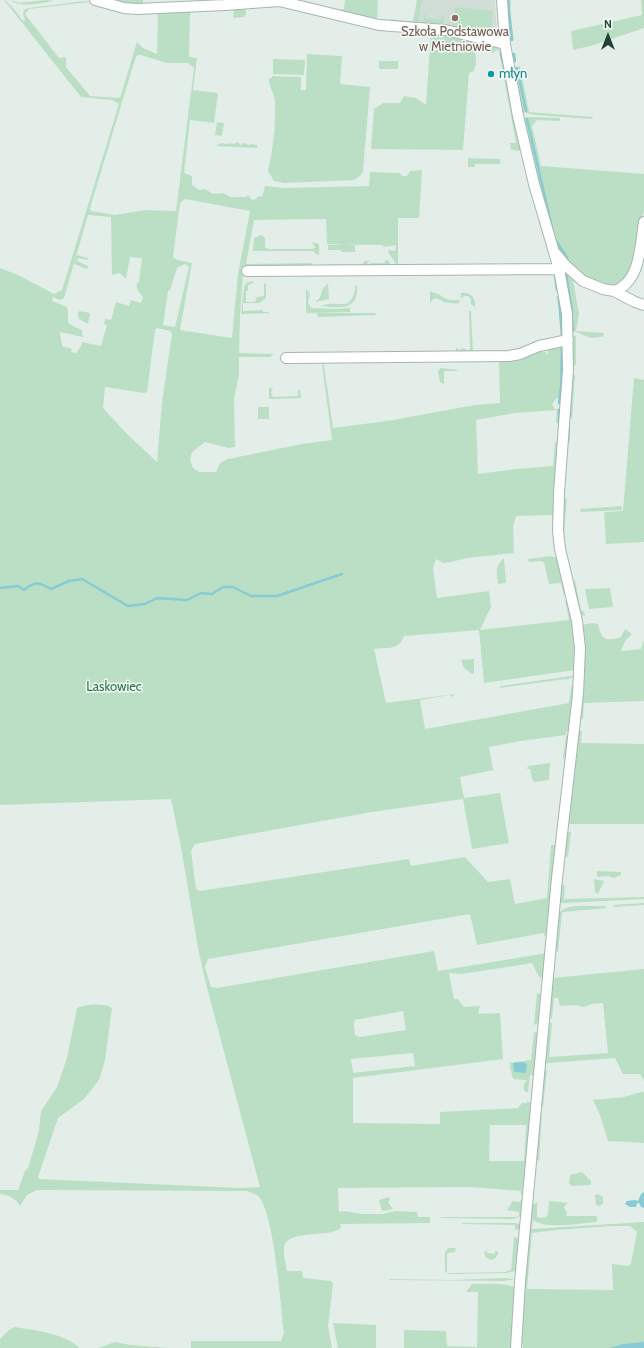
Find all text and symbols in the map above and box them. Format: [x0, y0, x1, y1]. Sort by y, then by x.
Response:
marker: Szkoła Podstawowa w Mietniowie [450, 13, 460, 23]
north arrow [588, 16, 628, 56]
text: N [604, 17, 612, 31]
place label: Szkoła Podstawowa w Mietniowie [401, 24, 509, 55]
place label: młyn [499, 66, 527, 82]
marker: młyn [486, 69, 496, 79]
park label: Laskowiec [86, 679, 142, 695]

